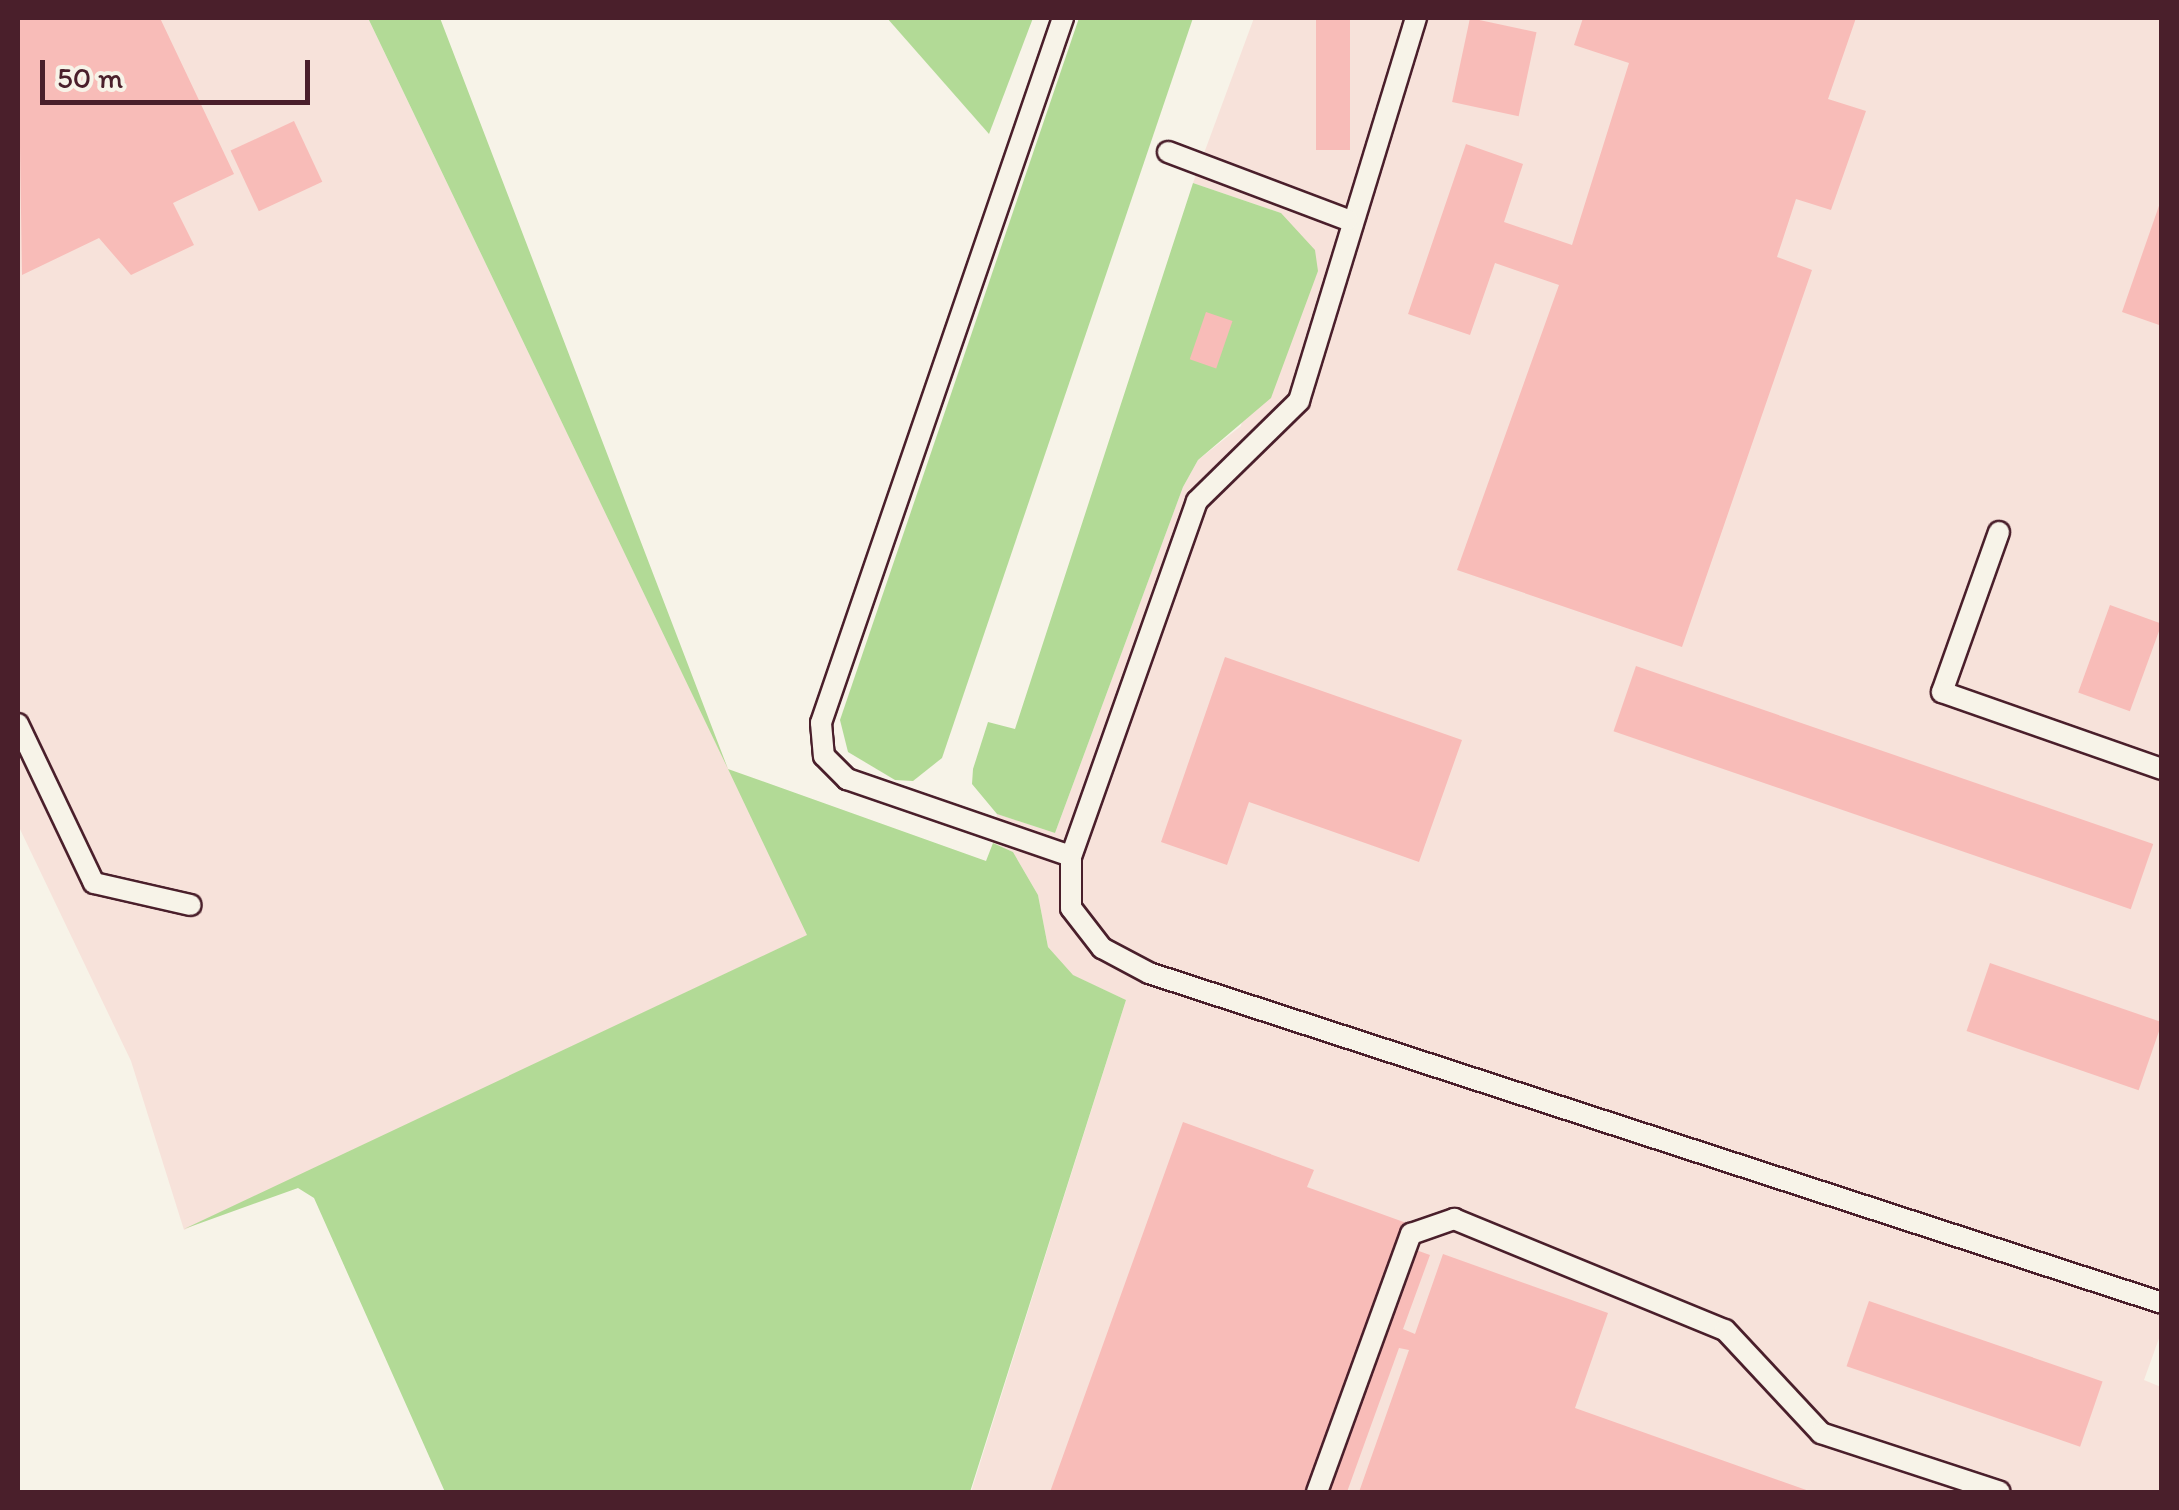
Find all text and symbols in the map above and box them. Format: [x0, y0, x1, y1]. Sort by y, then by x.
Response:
scale bar [45, 40, 315, 102]
text: 50 m [57, 59, 123, 96]

